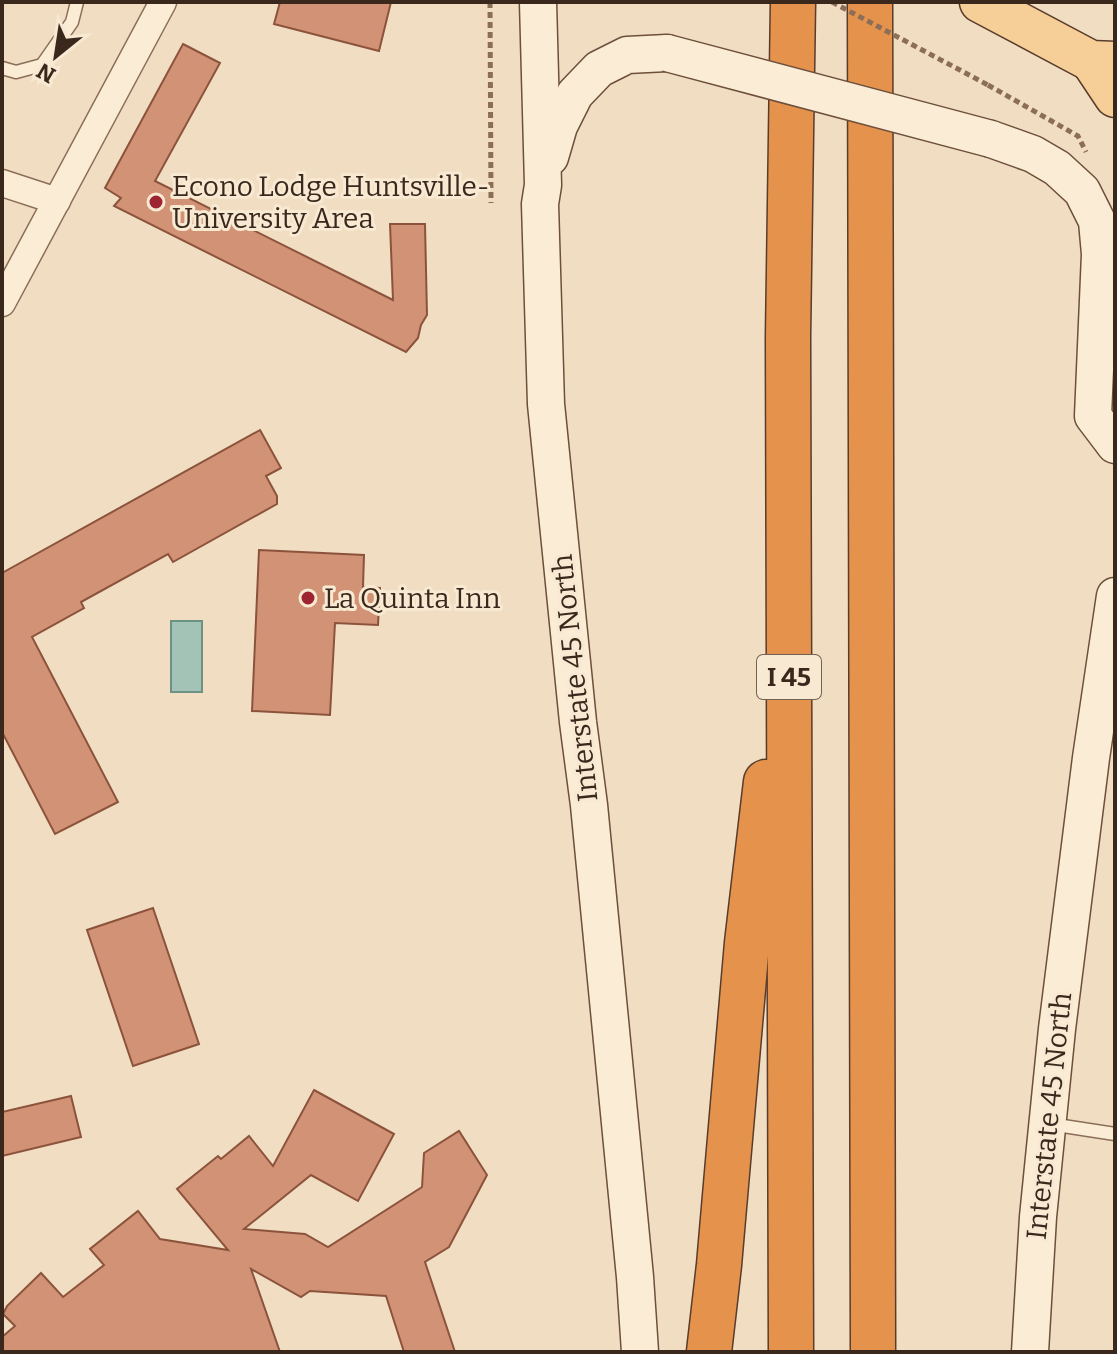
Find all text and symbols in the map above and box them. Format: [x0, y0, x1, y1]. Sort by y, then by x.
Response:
north arrow [16, 16, 96, 96]
text: N [32, 57, 60, 89]
place label: Econo Lodge Huntsville- University Area [172, 170, 490, 235]
marker: Econo Lodge Huntsville- University Area [147, 193, 165, 211]
street label: Interstate 45 North [546, 553, 604, 803]
place label: La Quinta Inn [324, 582, 501, 615]
marker: La Quinta Inn [299, 589, 317, 607]
road number: I 45 [757, 655, 821, 699]
street label: Interstate 45 North [1020, 991, 1078, 1241]

